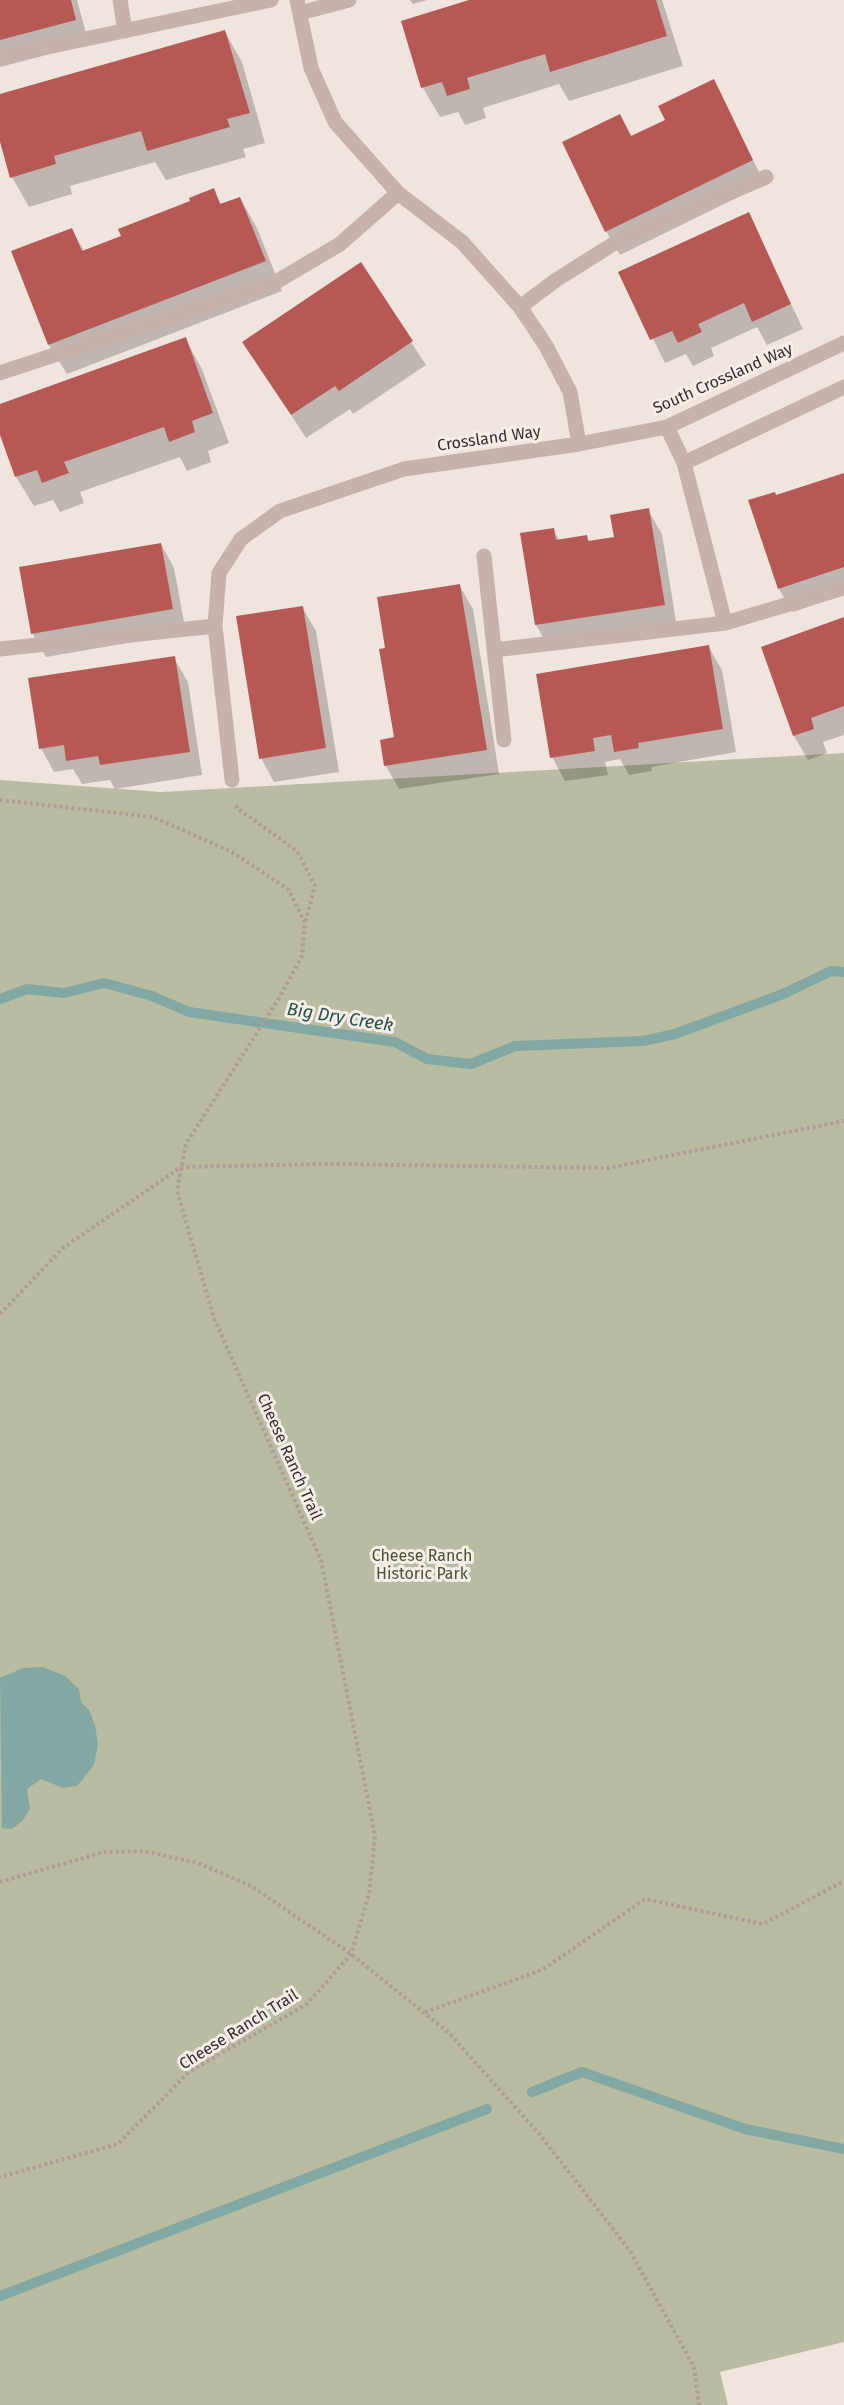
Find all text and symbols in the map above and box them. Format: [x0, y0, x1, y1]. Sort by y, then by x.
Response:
street label: South Crossland Way [650, 340, 796, 418]
street label: Crossland Way [436, 422, 542, 456]
water label: Big Dry Creek [285, 999, 395, 1037]
street label: Cheese Ranch Trail [253, 1391, 325, 1523]
park label: Cheese Ranch Historic Park [372, 1547, 472, 1585]
street label: Cheese Ranch Trail [176, 1986, 302, 2074]

